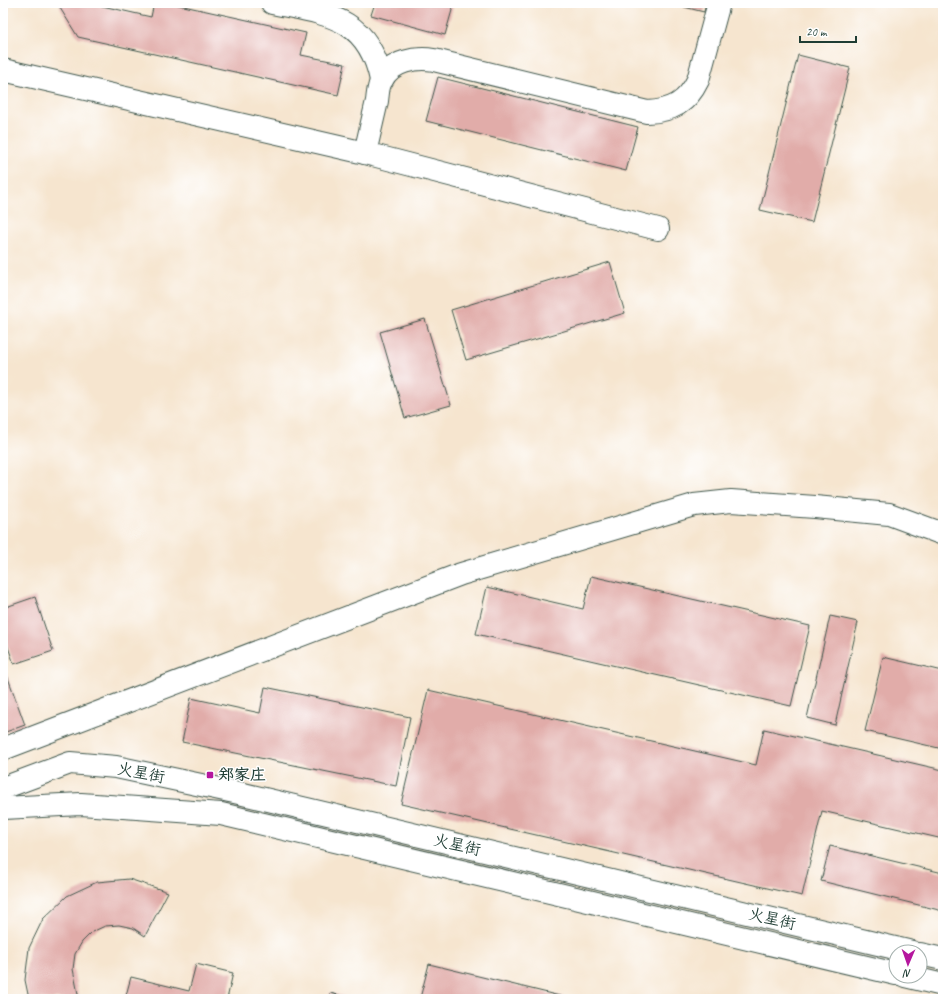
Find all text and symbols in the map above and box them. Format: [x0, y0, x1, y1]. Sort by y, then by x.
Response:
scale bar [800, 18, 856, 44]
text: 20 m [806, 24, 828, 40]
street label: 火星街 [116, 759, 166, 787]
place label: 郑家庄 [218, 765, 266, 785]
marker: 郑家庄 [205, 770, 215, 780]
street label: 火星街 [431, 830, 483, 860]
street label: 火星街 [746, 904, 798, 934]
north arrow [888, 944, 928, 984]
text: N [902, 967, 911, 981]

